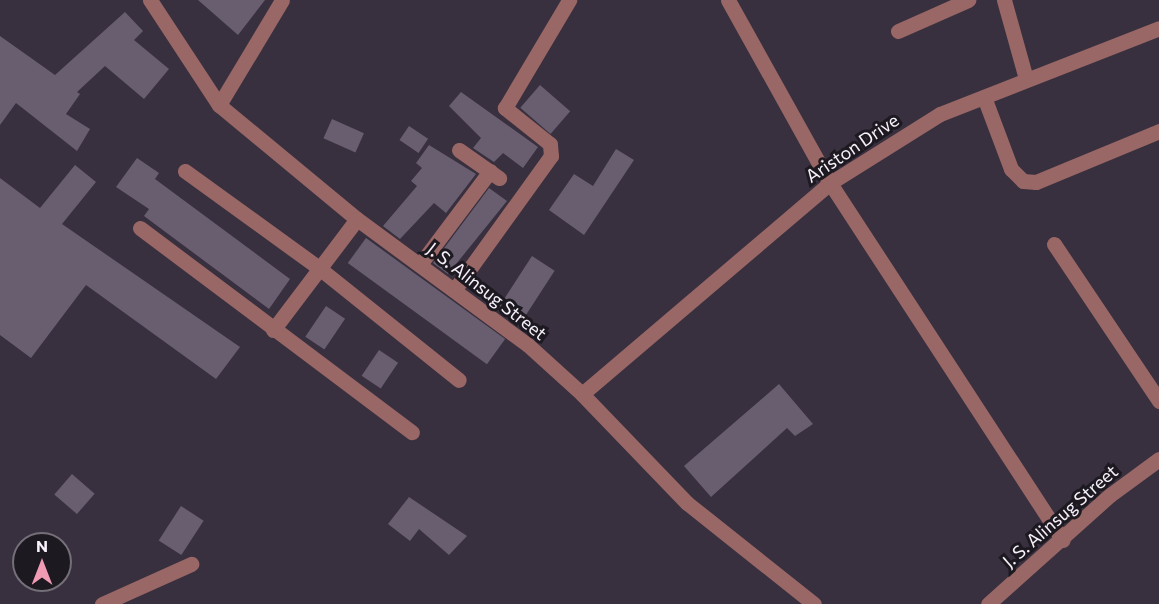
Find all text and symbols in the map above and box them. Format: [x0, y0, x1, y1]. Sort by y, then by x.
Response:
street label: Ariston Drive [801, 109, 903, 187]
street label: J. S. Alinsug Street [423, 238, 551, 344]
street label: J. S. Alinsug Street [998, 460, 1122, 572]
north arrow [12, 532, 72, 592]
text: N [36, 536, 48, 555]

